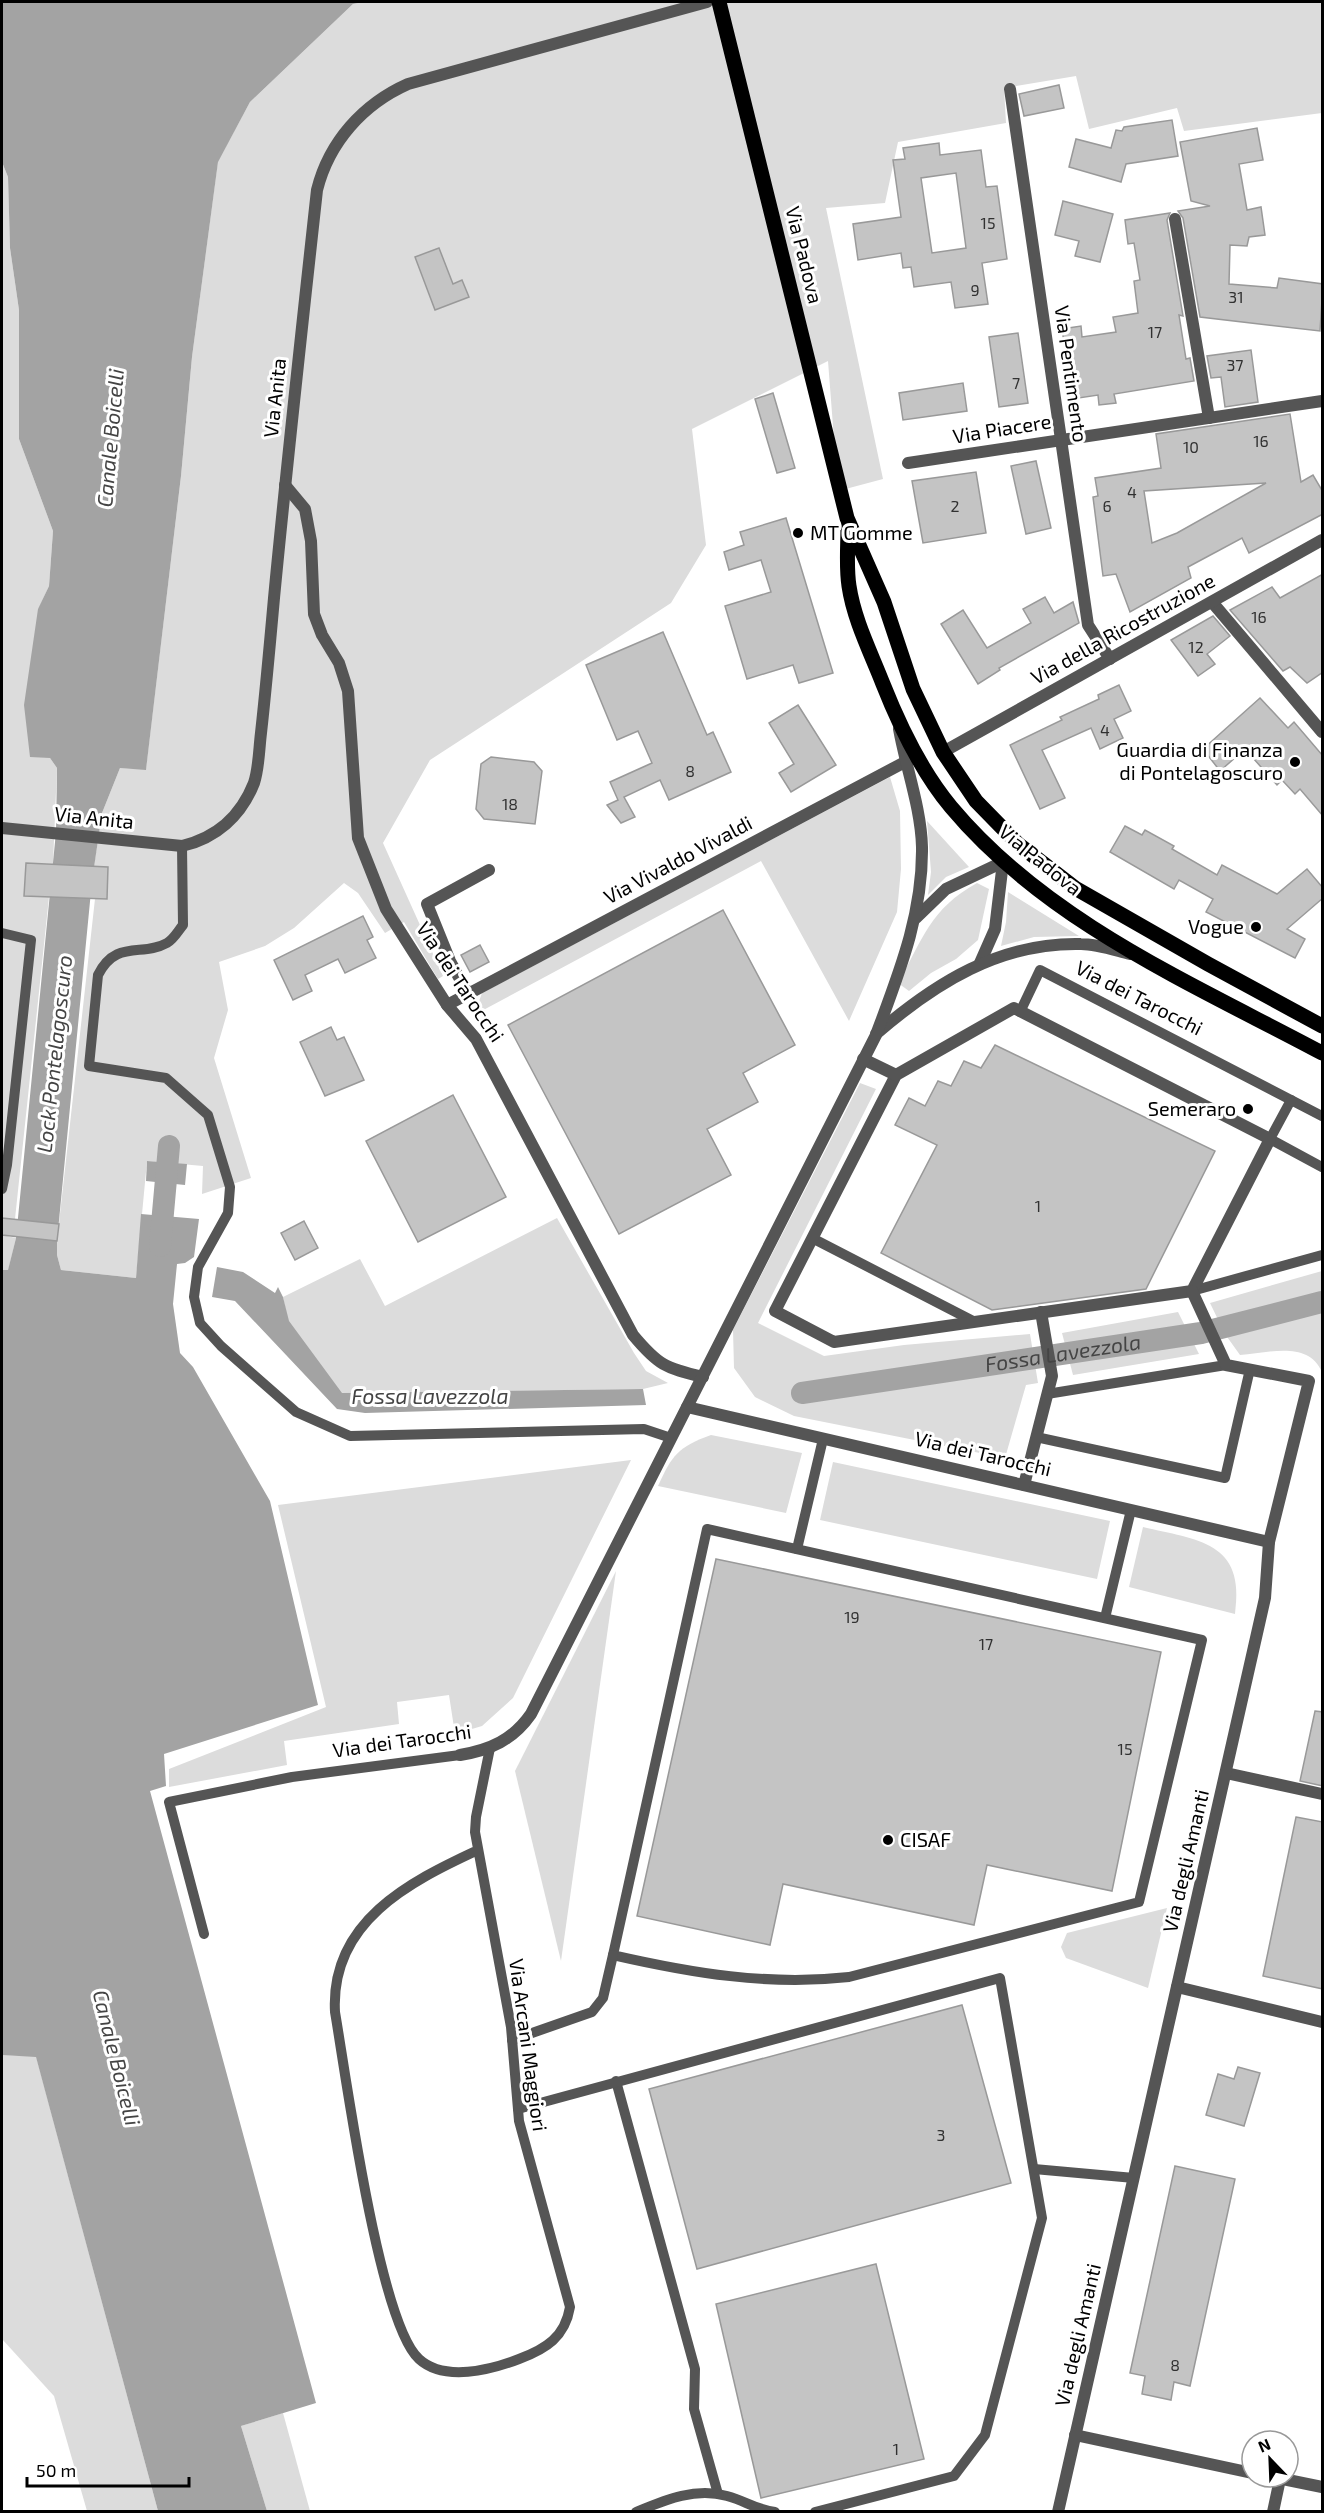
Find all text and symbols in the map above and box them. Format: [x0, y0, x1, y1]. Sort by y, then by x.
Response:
street label: Via Padova [781, 204, 829, 306]
house number: 15 [981, 213, 995, 232]
house number: 9 [970, 280, 980, 299]
house number: 31 [1228, 287, 1244, 306]
street label: Via Pentimento [1050, 304, 1093, 444]
house number: 17 [1148, 322, 1162, 341]
house number: 37 [1226, 355, 1244, 374]
street label: Via Anita [258, 357, 290, 439]
water label: Canale Boicelli [91, 368, 128, 508]
house number: 7 [1012, 373, 1020, 392]
street label: Via Piacere [951, 408, 1053, 448]
house number: 16 [1253, 431, 1269, 450]
house number: 10 [1183, 437, 1199, 456]
house number: 4 [1127, 482, 1137, 501]
house number: 2 [951, 496, 960, 515]
house number: 6 [1102, 496, 1112, 515]
place label: MT Gomme [810, 520, 913, 544]
marker: MT Gomme [791, 526, 805, 540]
street label: Via della Ricostruzione [1026, 568, 1219, 689]
house number: 16 [1251, 607, 1267, 626]
house number: 12 [1188, 637, 1204, 656]
house number: 4 [1100, 720, 1110, 739]
place label: Guardia di Finanza di Pontelagoscuro [1116, 737, 1283, 784]
marker: Guardia di Finanza di Pontelagoscuro [1288, 755, 1302, 769]
house number: 8 [685, 761, 695, 780]
house number: 18 [502, 794, 518, 813]
street label: Via Anita [53, 801, 135, 833]
street label: Via Vivaldo Vivaldi [599, 810, 756, 908]
street label: Via Padova [994, 819, 1087, 900]
place label: Vogue [1188, 914, 1244, 938]
street label: Via dei Tarocchi [412, 917, 510, 1046]
marker: Vogue [1249, 920, 1263, 934]
water label: Lock Pontelagoscuro [31, 954, 76, 1154]
street label: Via dei Tarocchi [1072, 955, 1207, 1039]
place label: Semeraro [1148, 1096, 1236, 1120]
marker: Semeraro [1241, 1102, 1255, 1116]
house number: 1 [1035, 1196, 1041, 1215]
water label: Fossa Lavezzola [983, 1328, 1142, 1376]
water label: Fossa Lavezzola [351, 1383, 509, 1408]
street label: Via dei Tarocchi [913, 1426, 1054, 1480]
house number: 19 [844, 1607, 860, 1626]
house number: 17 [979, 1634, 993, 1653]
street label: Via dei Tarocchi [331, 1718, 473, 1762]
house number: 15 [1118, 1739, 1132, 1758]
street label: Via degli Amanti [1157, 1787, 1213, 1935]
place label: CISAF [900, 1827, 951, 1851]
marker: CISAF [881, 1833, 895, 1847]
street label: Via Arcani Maggiori [505, 1957, 553, 2133]
water label: Canale Boicelli [89, 1987, 146, 2128]
house number: 3 [937, 2125, 945, 2144]
street label: Via degli Amanti [1049, 2261, 1105, 2409]
house number: 8 [1170, 2355, 1180, 2374]
north arrow [1240, 2429, 1300, 2489]
text: N [1255, 2434, 1273, 2456]
house number: 1 [893, 2439, 899, 2458]
scale bar [27, 2450, 189, 2488]
text: 50 m [36, 2459, 76, 2481]

